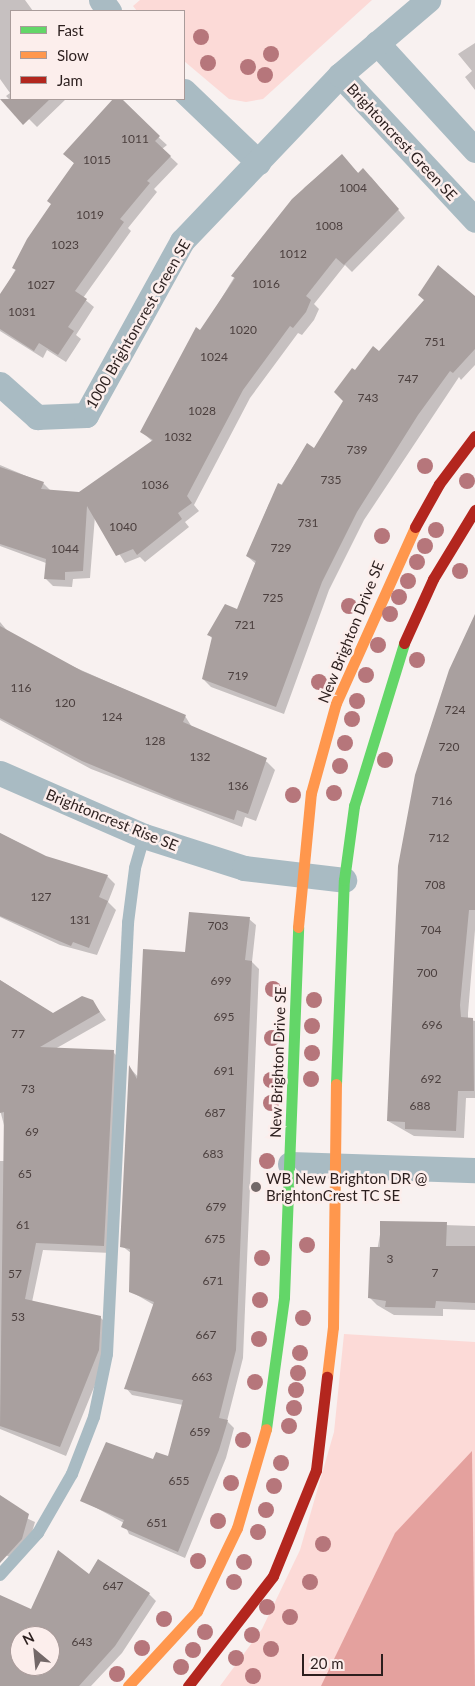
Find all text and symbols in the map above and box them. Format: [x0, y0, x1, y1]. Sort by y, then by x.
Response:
legend [10, 10, 185, 100]
text: Fast [57, 21, 84, 39]
text: Slow [57, 46, 89, 64]
text: Jam [57, 71, 83, 89]
street label: Brightoncrest Green SE [343, 80, 461, 204]
house number: 1011 [121, 132, 149, 146]
house number: 1015 [83, 153, 111, 167]
house number: 1004 [339, 181, 367, 195]
house number: 1019 [76, 208, 104, 222]
house number: 1008 [315, 219, 343, 233]
street label: 1000 Brightoncrest Green SE [82, 236, 194, 412]
house number: 1023 [51, 238, 79, 252]
house number: 1012 [279, 247, 307, 261]
house number: 1016 [252, 277, 280, 291]
house number: 1027 [27, 278, 55, 292]
house number: 1031 [8, 305, 36, 319]
house number: 1020 [229, 323, 257, 337]
house number: 751 [425, 335, 445, 349]
house number: 1024 [200, 350, 228, 364]
house number: 747 [398, 372, 418, 386]
house number: 743 [358, 391, 378, 405]
house number: 1028 [188, 404, 216, 418]
house number: 1032 [164, 430, 192, 444]
house number: 739 [347, 443, 367, 457]
house number: 735 [321, 473, 341, 487]
house number: 1036 [141, 478, 169, 492]
house number: 731 [298, 516, 318, 530]
house number: 1040 [109, 520, 137, 534]
house number: 729 [271, 541, 291, 555]
house number: 1044 [51, 542, 79, 556]
street label: New Brighton Drive SE [314, 558, 388, 706]
house number: 725 [263, 591, 283, 605]
house number: 721 [235, 618, 255, 632]
house number: 719 [228, 669, 248, 683]
house number: 116 [11, 681, 31, 695]
house number: 120 [55, 696, 75, 710]
house number: 724 [445, 703, 465, 717]
house number: 124 [102, 710, 122, 724]
house number: 128 [145, 734, 165, 748]
house number: 720 [439, 740, 459, 754]
house number: 132 [190, 750, 210, 764]
house number: 136 [228, 779, 248, 793]
street label: Brightoncrest Rise SE [43, 785, 181, 855]
house number: 716 [432, 794, 452, 808]
house number: 712 [429, 831, 449, 845]
house number: 708 [425, 878, 445, 892]
house number: 127 [31, 890, 51, 904]
house number: 131 [70, 913, 90, 927]
house number: 703 [208, 919, 228, 933]
house number: 704 [421, 923, 441, 937]
house number: 700 [417, 966, 437, 980]
house number: 699 [211, 974, 231, 988]
street label: New Brighton Drive SE [266, 986, 290, 1138]
house number: 695 [214, 1010, 234, 1024]
house number: 696 [422, 1018, 442, 1032]
house number: 77 [11, 1027, 25, 1041]
house number: 691 [214, 1064, 234, 1078]
house number: 692 [421, 1072, 441, 1086]
house number: 73 [21, 1082, 35, 1096]
house number: 688 [410, 1099, 430, 1113]
house number: 687 [205, 1106, 225, 1120]
house number: 69 [25, 1125, 39, 1139]
house number: 683 [203, 1147, 223, 1161]
house number: 65 [18, 1167, 32, 1181]
place label: WB New Brighton DR @ BrightonCrest TC SE [266, 1169, 428, 1204]
marker: WB New Brighton DR @ BrightonCrest TC SE [250, 1181, 262, 1193]
house number: 679 [206, 1200, 226, 1214]
house number: 61 [16, 1218, 30, 1232]
house number: 675 [205, 1232, 225, 1246]
house number: 3 [387, 1252, 393, 1266]
house number: 7 [432, 1266, 438, 1280]
house number: 57 [8, 1267, 22, 1281]
house number: 671 [203, 1274, 223, 1288]
house number: 53 [11, 1310, 25, 1324]
house number: 667 [196, 1328, 216, 1342]
house number: 663 [192, 1370, 212, 1384]
house number: 659 [190, 1425, 210, 1439]
house number: 655 [169, 1474, 189, 1488]
house number: 651 [147, 1516, 167, 1530]
house number: 647 [103, 1579, 123, 1593]
north arrow [10, 1626, 60, 1676]
text: N [19, 1628, 37, 1648]
house number: 643 [72, 1635, 92, 1649]
scale bar [305, 1644, 386, 1676]
text: 20 m [310, 1654, 344, 1672]

